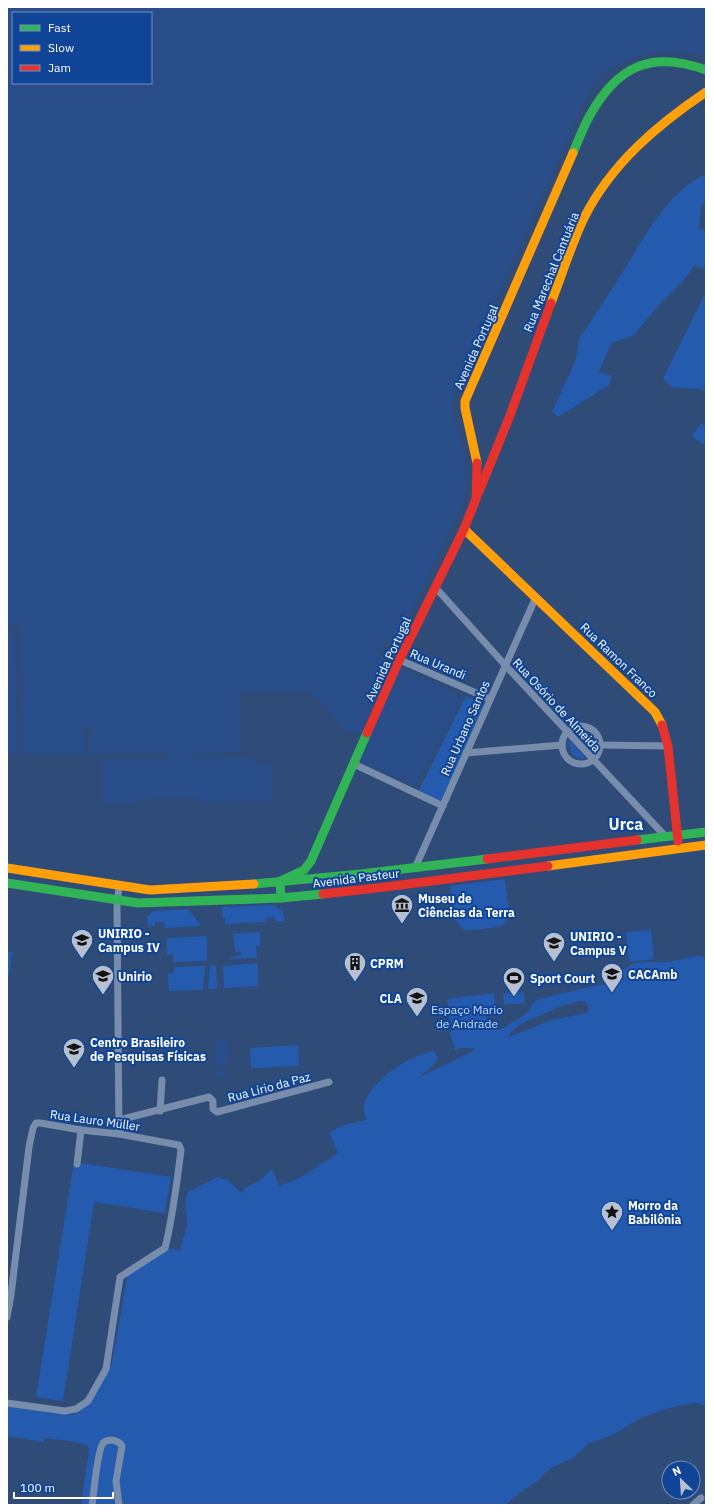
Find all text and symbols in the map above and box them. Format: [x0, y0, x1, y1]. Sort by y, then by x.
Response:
legend [12, 12, 152, 84]
text: Fast [48, 20, 71, 35]
text: Slow [48, 40, 74, 55]
text: Jam [48, 60, 71, 75]
street label: Rua Marechal Cantuária [520, 209, 582, 334]
street label: Avenida Portugal [451, 302, 501, 392]
street label: Avenida Portugal [362, 615, 414, 703]
street label: Rua Ramon Franco [577, 619, 661, 701]
street label: Rua Urandi [408, 645, 468, 683]
street label: Rua Osório de Almeida [510, 655, 605, 755]
street label: Rua Urbano Santos [437, 678, 493, 778]
district label: Urca [609, 814, 643, 834]
street label: Avenida Pasteur [312, 865, 401, 891]
place label: Museu de Ciências da Terra [418, 891, 515, 920]
museum icon: Museu de Ciências da Terra [389, 892, 415, 925]
place label: UNIRIO - Campus IV [98, 926, 160, 955]
school or university icon: UNIRIO - Campus IV [69, 927, 95, 960]
place label: UNIRIO - Campus V [570, 929, 627, 958]
school or university icon: UNIRIO - Campus V [541, 930, 567, 963]
building icon: CPRM [342, 950, 368, 983]
place label: CPRM [370, 956, 404, 971]
school or university icon: CACAmb [599, 961, 625, 994]
school or university icon: Unirio [90, 963, 116, 996]
sports icon: Sport Court [501, 965, 527, 998]
place label: CACAmb [628, 967, 678, 982]
place label: Unirio [118, 969, 152, 984]
place label: Sport Court [530, 971, 596, 986]
school or university icon: CLA [404, 985, 430, 1018]
place label: CLA [379, 991, 402, 1006]
park label: Espaço Mario de Andrade [431, 1002, 503, 1031]
place label: Centro Brasileiro de Pesquisas Físicas [90, 1035, 206, 1064]
school or university icon: Centro Brasileiro de Pesquisas Físicas [61, 1036, 87, 1069]
street label: Rua Lírio da Paz [226, 1069, 312, 1105]
street label: Rua Lauro Müller [49, 1106, 142, 1134]
place label: Morro da Babilônia [628, 1198, 682, 1227]
place icon: Morro da Babilônia [599, 1199, 625, 1232]
north arrow [661, 1460, 701, 1500]
text: N [670, 1463, 683, 1479]
scale bar [14, 1474, 113, 1500]
text: 100 m [20, 1480, 55, 1495]

